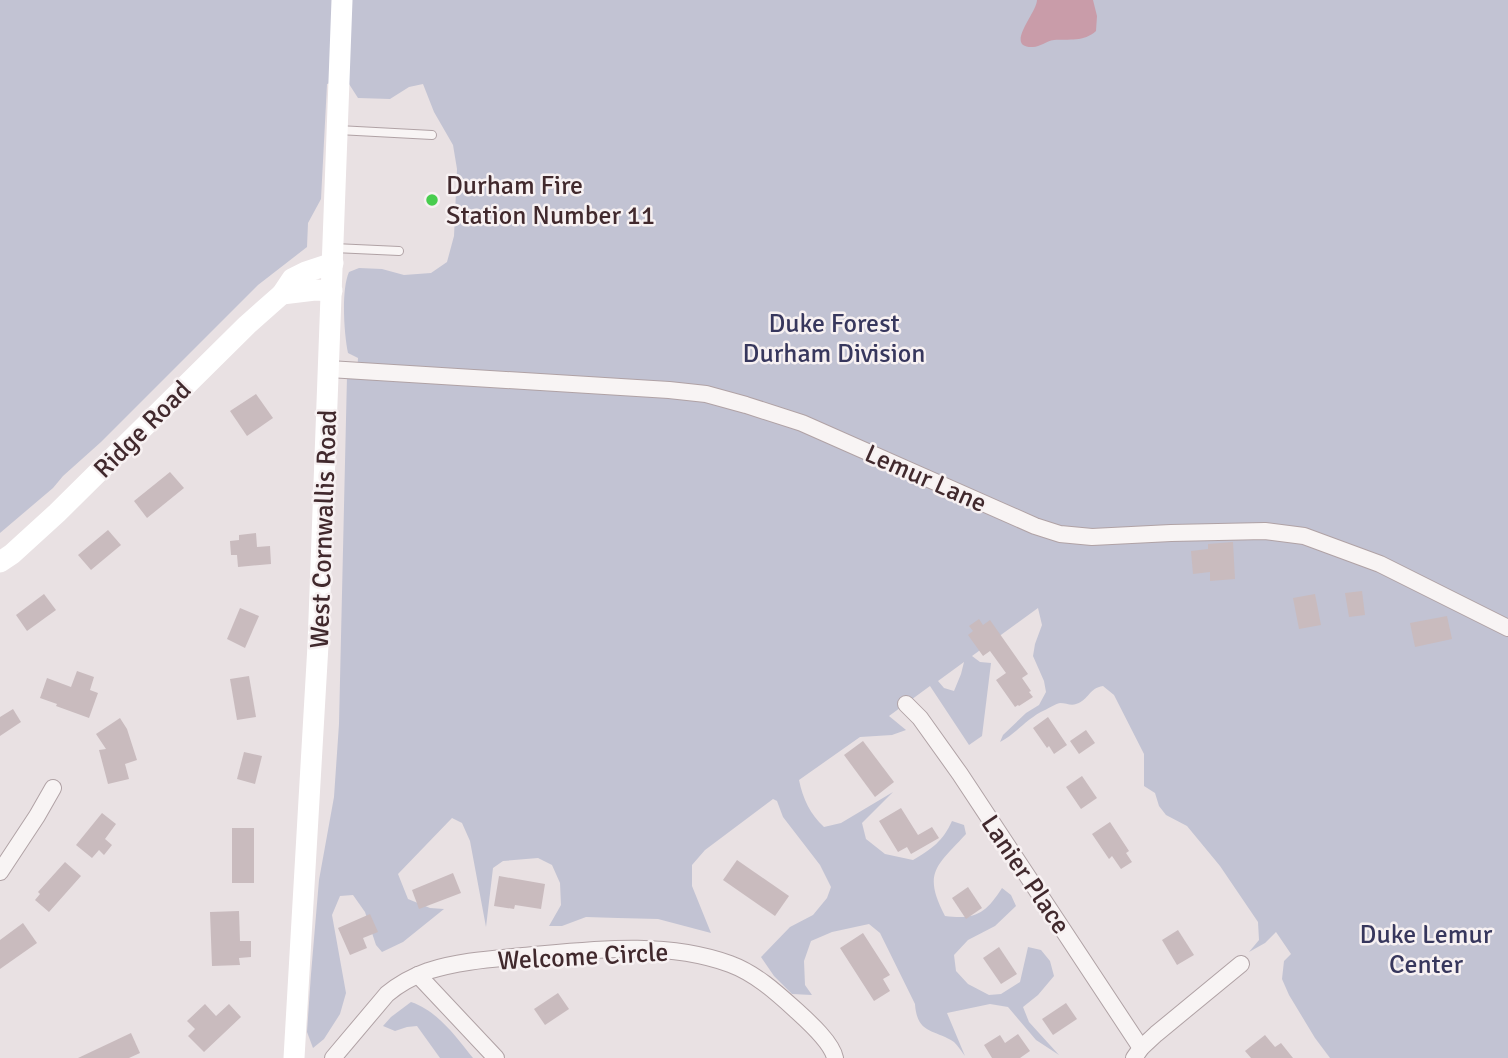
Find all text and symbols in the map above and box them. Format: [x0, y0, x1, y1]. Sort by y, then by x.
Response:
place label: Durham Fire Station Number 11 [446, 170, 655, 232]
marker: Durham Fire Station Number 11 [424, 192, 440, 208]
park label: Duke Forest Durham Division [743, 308, 925, 370]
street label: Ridge Road [87, 374, 198, 485]
street label: West Cornwallis Road [304, 409, 344, 649]
street label: Lemur Lane [860, 438, 991, 520]
street label: Lanier Place [974, 809, 1077, 940]
park label: Duke Lemur Center [1360, 919, 1493, 981]
street label: Welcome Circle [497, 937, 669, 977]

